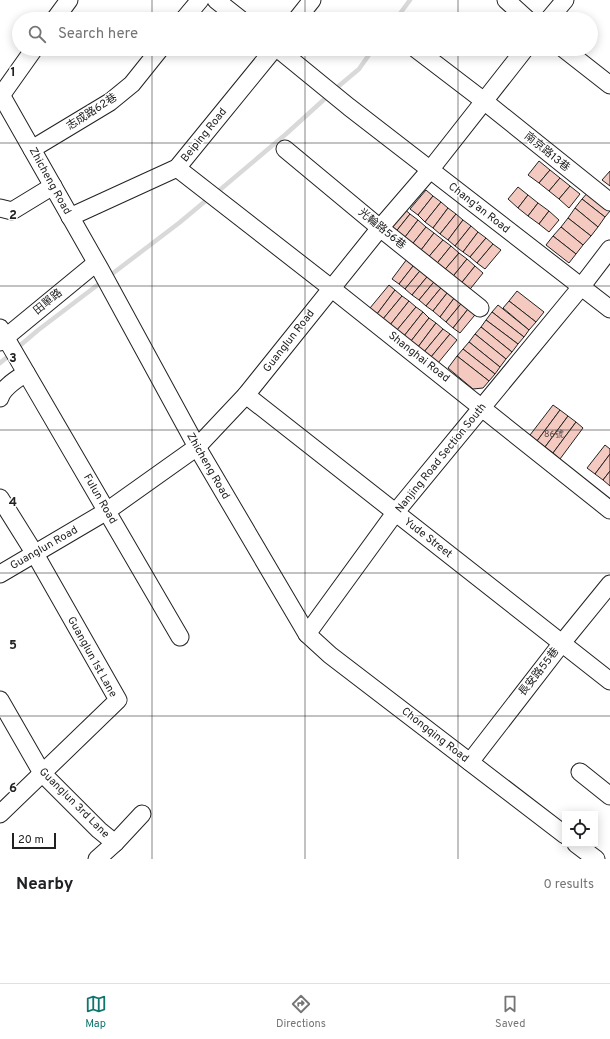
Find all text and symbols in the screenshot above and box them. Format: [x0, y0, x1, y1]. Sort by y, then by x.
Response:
search box [12, 12, 598, 56]
icon: search [26, 23, 48, 45]
text: Search here [58, 25, 138, 44]
text: 1 [10, 65, 16, 81]
street label: 志成路62巷 [64, 91, 120, 133]
street label: Beiping Road [178, 105, 230, 165]
street label: 南京路13巷 [521, 129, 573, 175]
street label: Zhicheng Road [26, 145, 74, 217]
street label: Chang'an Road [445, 180, 513, 236]
street label: 光輪路56巷 [355, 205, 409, 253]
text: 2 [9, 208, 17, 224]
street label: 田單路 [31, 286, 65, 318]
street label: Guanglun Road [260, 307, 318, 375]
street label: Shanghai Road [385, 329, 453, 385]
text: 3 [9, 351, 17, 367]
street label: Nanjing Road Section South [392, 400, 490, 516]
house number: 86號 [544, 429, 564, 440]
street label: Zhicheng Road [183, 430, 233, 502]
street label: Fulun Road [80, 472, 120, 526]
text: 4 [9, 495, 17, 511]
street label: Yude Street [401, 515, 455, 561]
street label: Guanglun Road [8, 523, 80, 573]
street label: Guanglun 1st Lane [64, 614, 120, 700]
text: 5 [9, 638, 17, 654]
street label: 長安路55巷 [516, 645, 562, 699]
street label: Chongqing Road [399, 704, 471, 766]
street label: Guanglun 3rd Lane [36, 765, 112, 841]
text: 6 [9, 781, 17, 797]
map controls [562, 811, 598, 847]
button: locate [562, 811, 598, 847]
scale bar [12, 831, 56, 850]
text: 20 m [18, 833, 44, 847]
text: Nearby [16, 874, 73, 896]
text: 0 results [543, 877, 594, 893]
tab: Map [85, 993, 107, 1031]
tab: Directions [276, 993, 326, 1031]
tab: Saved [495, 993, 525, 1031]

